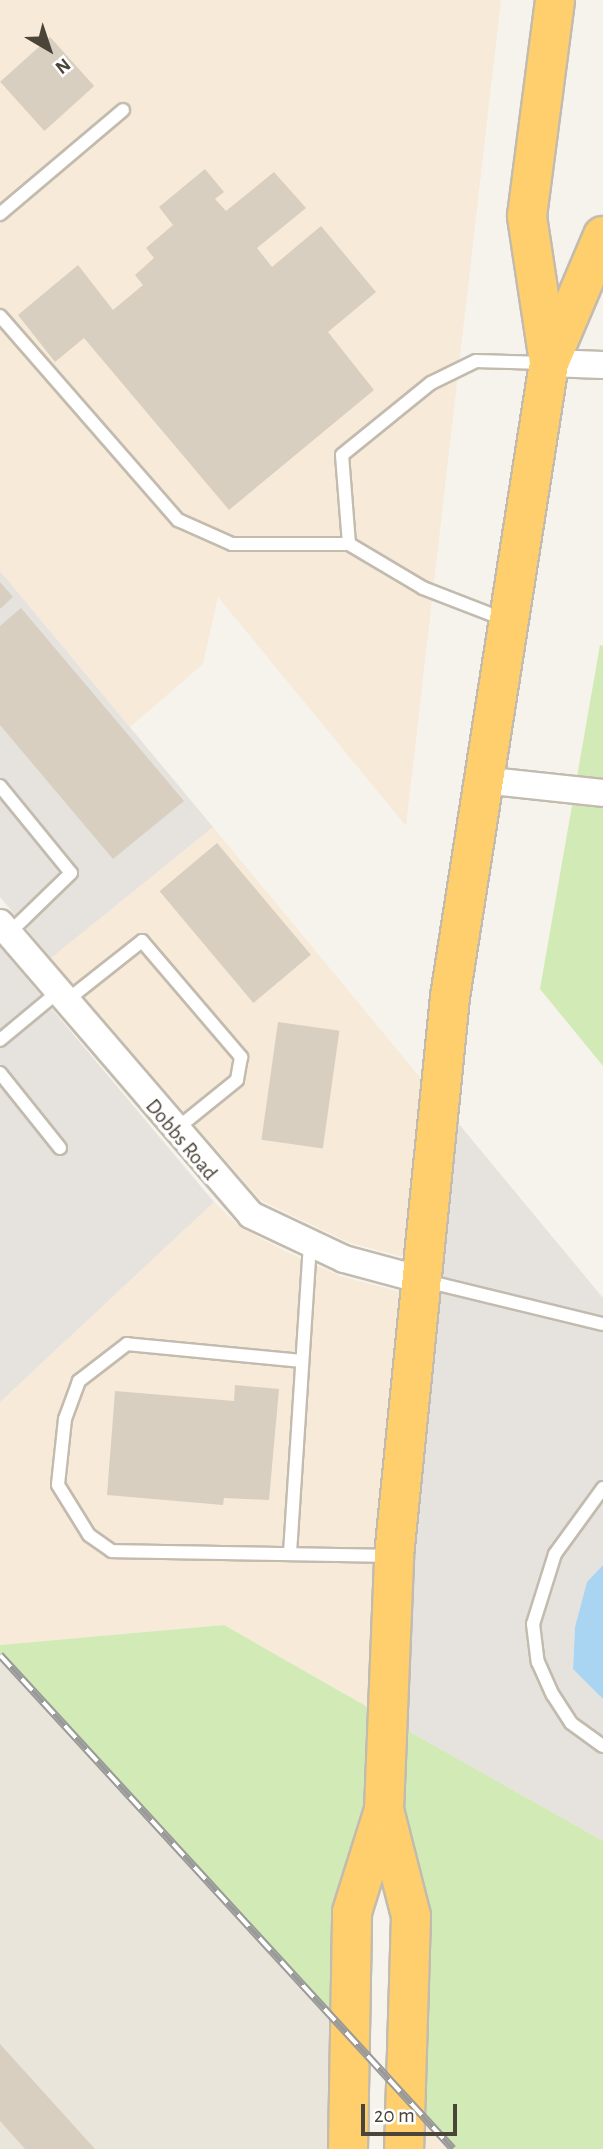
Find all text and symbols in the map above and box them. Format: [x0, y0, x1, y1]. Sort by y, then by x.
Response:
north arrow [14, 14, 84, 84]
text: N [51, 54, 74, 77]
street label: Dobbs Road [140, 1094, 222, 1186]
scale bar [365, 2090, 461, 2134]
text: 20 m [374, 2105, 415, 2126]

